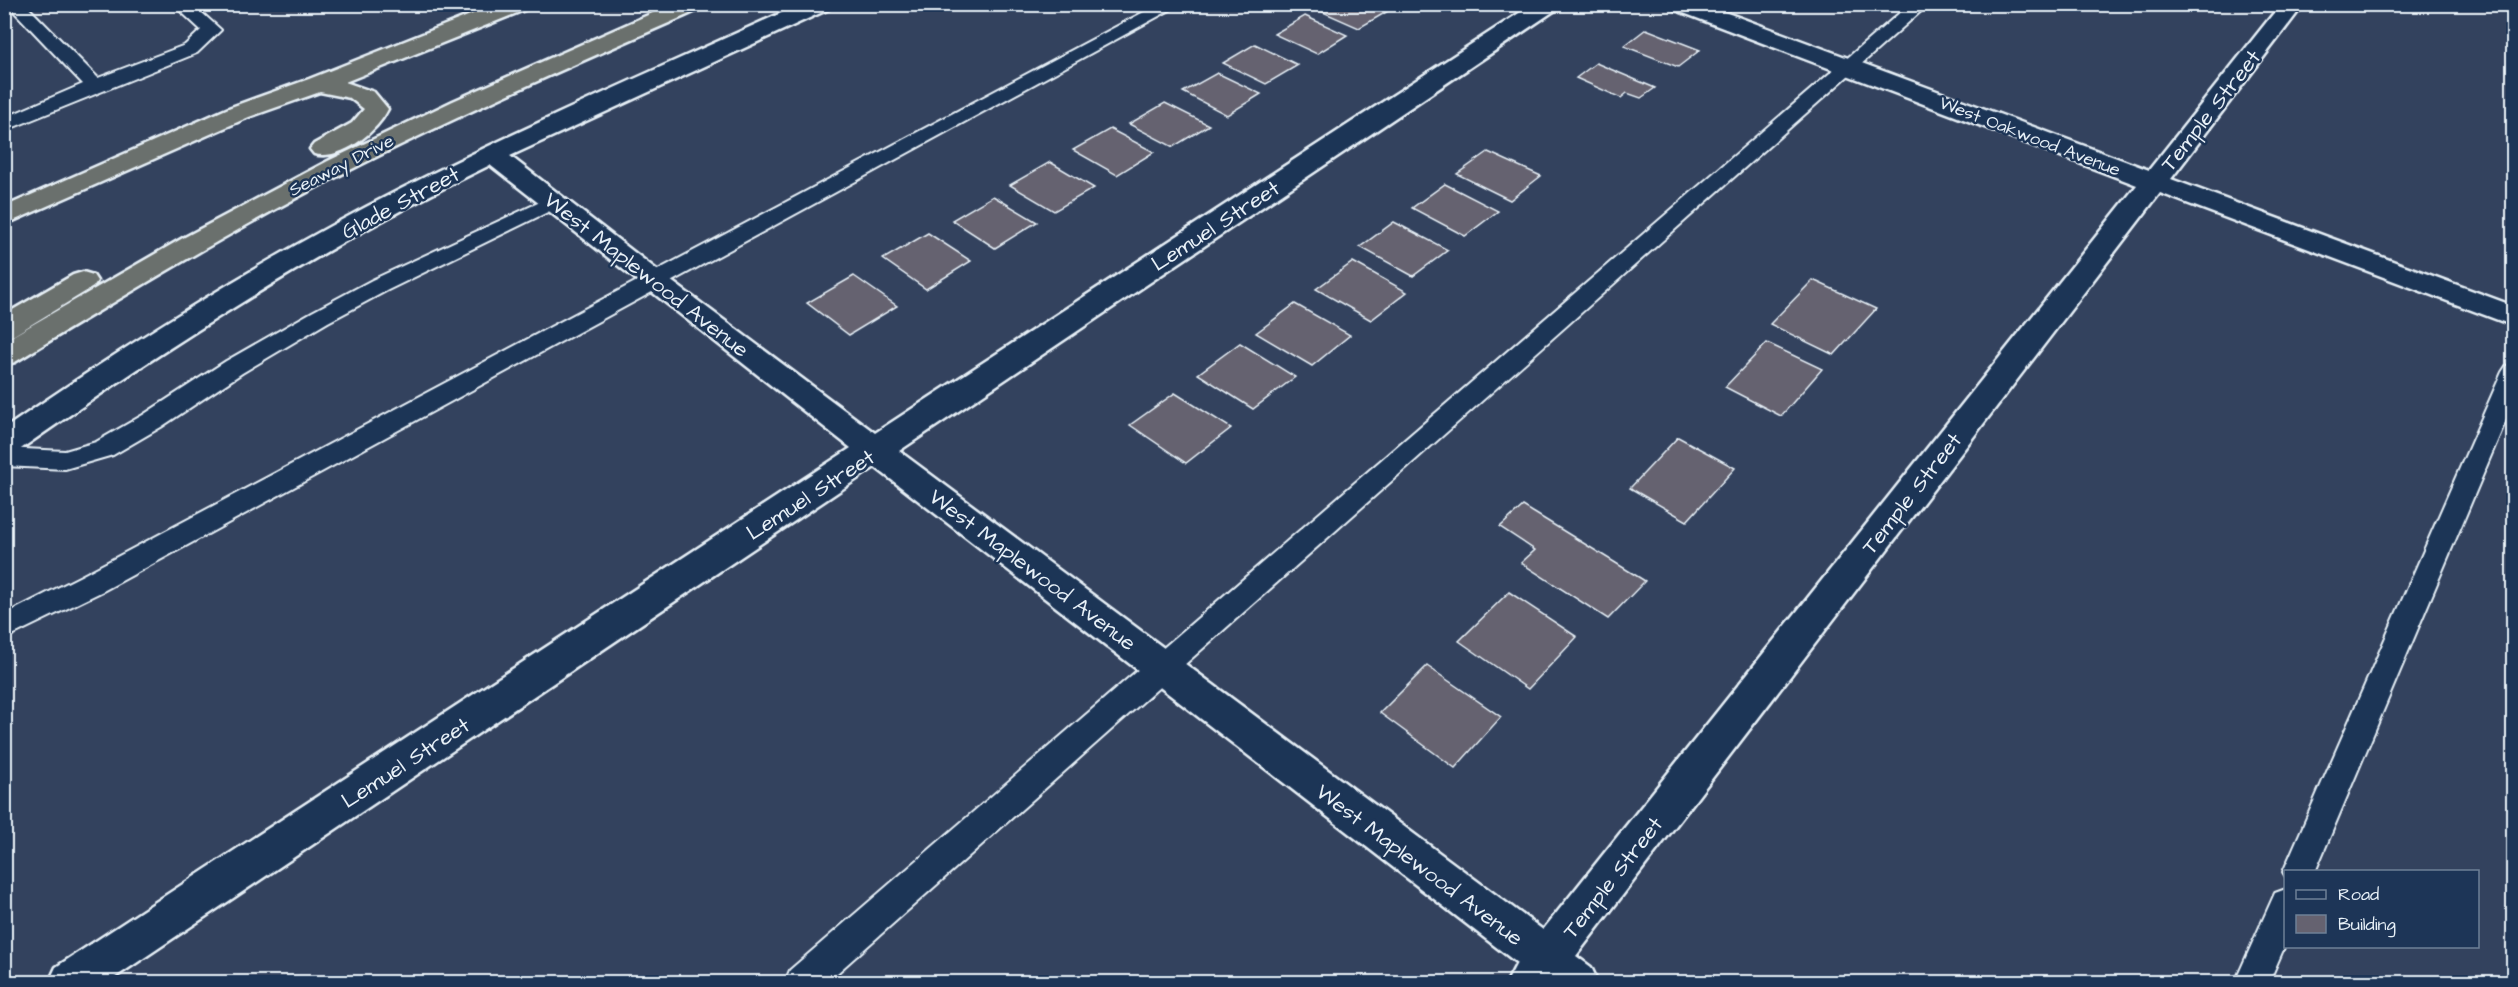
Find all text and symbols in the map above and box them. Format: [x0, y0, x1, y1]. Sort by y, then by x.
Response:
street label: Temple Street [2154, 43, 2269, 178]
street label: West Oakwood Avenue [1936, 90, 2124, 183]
street label: Seaway Drive [284, 128, 399, 204]
street label: Glade Street [336, 159, 465, 247]
street label: Lemuel Street [1146, 173, 1286, 279]
street label: West Maplewood Avenue [537, 185, 755, 365]
street label: Temple Street [1855, 426, 1970, 561]
street label: Lemuel Street [741, 442, 881, 548]
street label: West Maplewood Avenue [922, 482, 1142, 659]
street label: Lemuel Street [336, 710, 476, 816]
street label: West Maplewood Avenue [1309, 777, 1529, 954]
street label: Temple Street [1556, 810, 1671, 945]
legend [2284, 870, 2479, 948]
text: Road [2338, 882, 2379, 907]
text: Building [2338, 912, 2396, 938]

